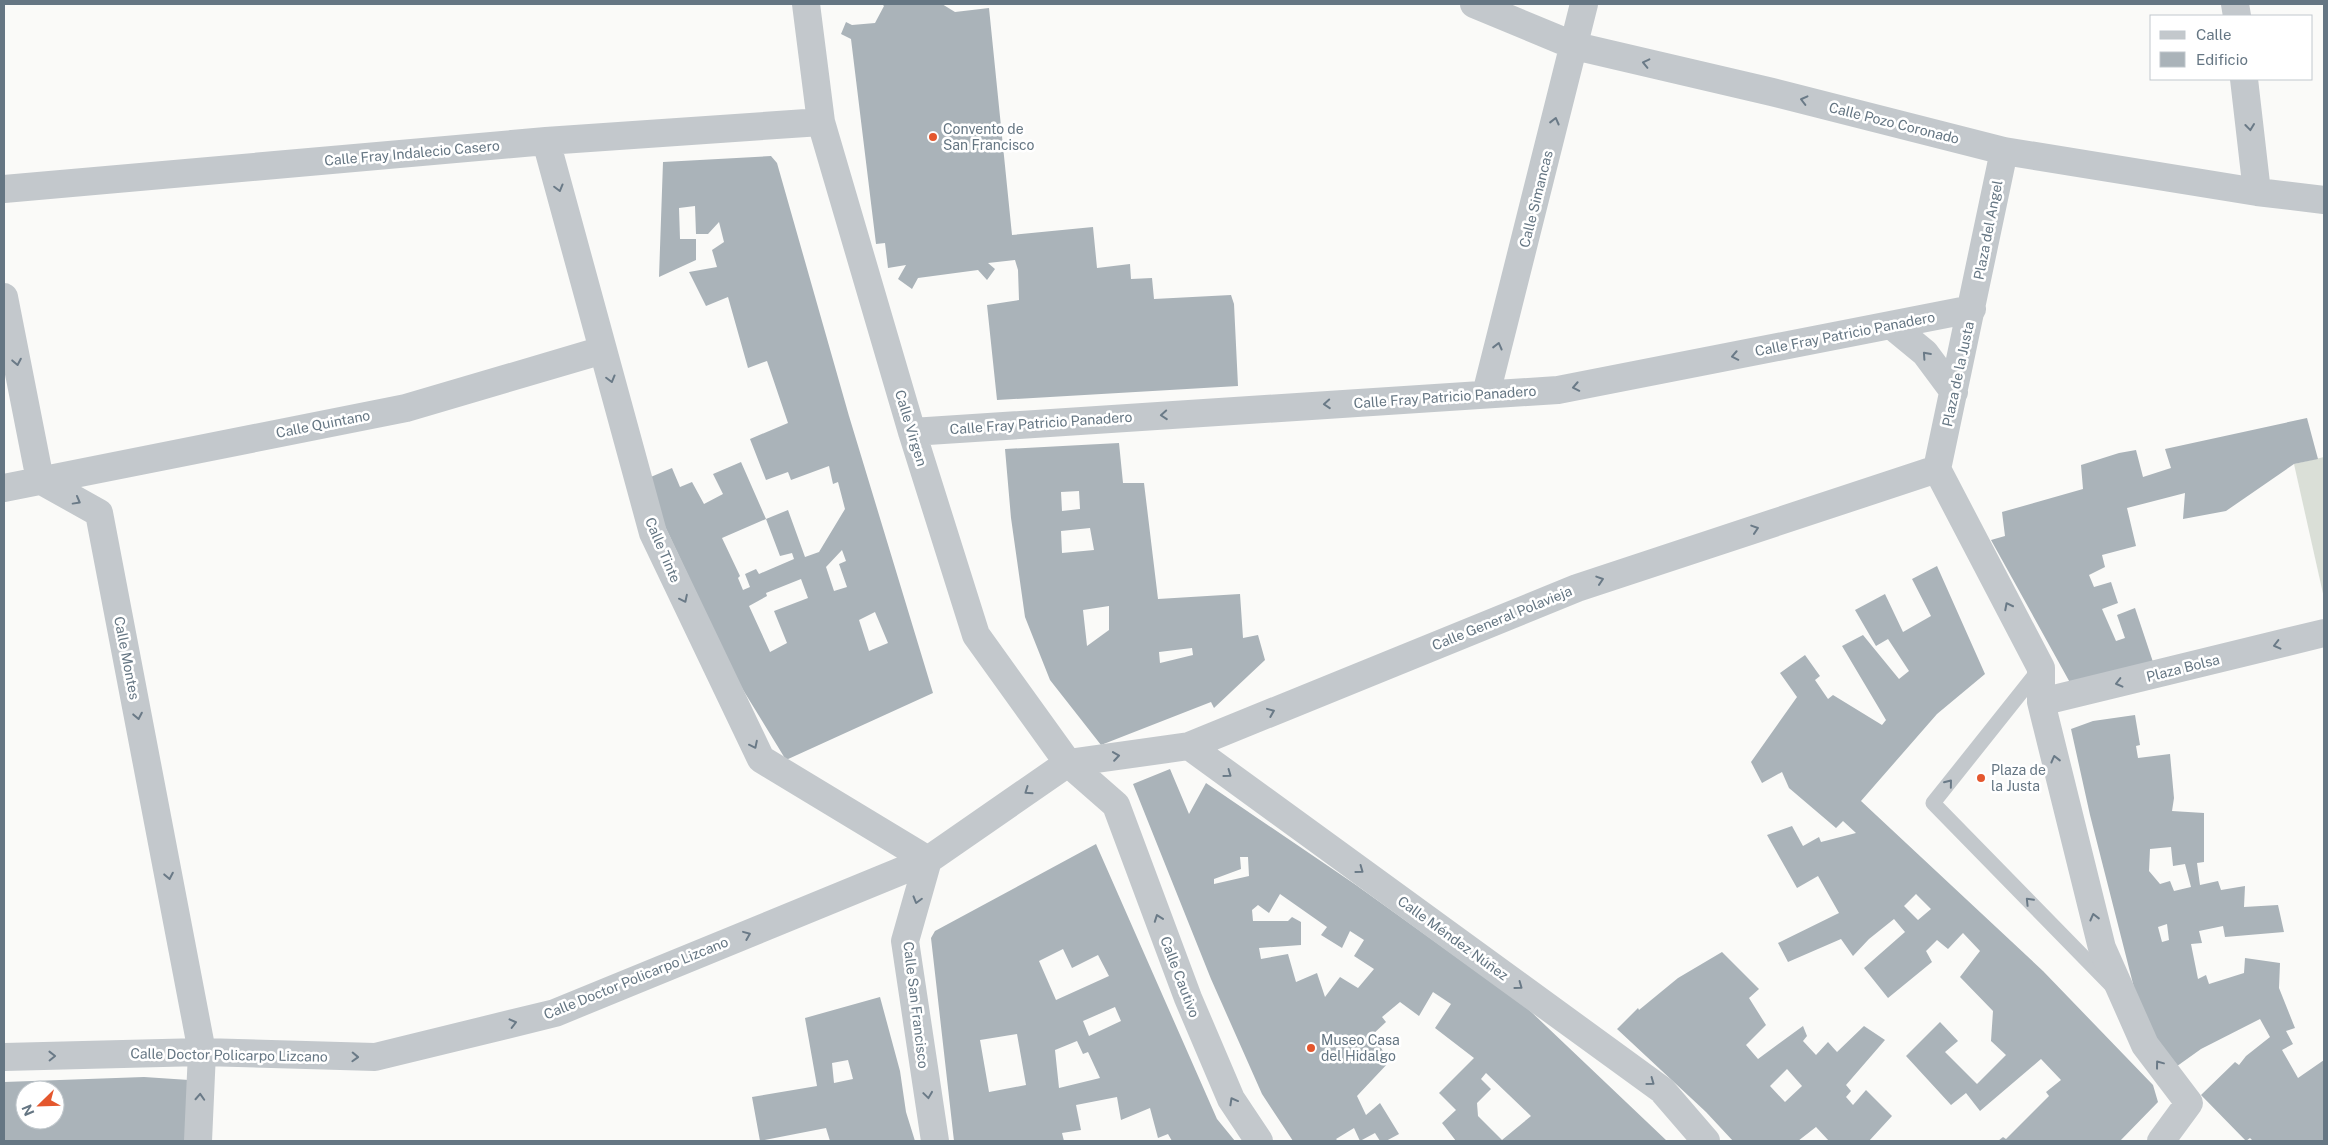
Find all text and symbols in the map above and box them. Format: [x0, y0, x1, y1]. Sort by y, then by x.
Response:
legend [2150, 15, 2313, 80]
text: Calle [2196, 26, 2232, 43]
text: Edificio [2196, 51, 2248, 68]
one-way arrow [1642, 58, 1651, 69]
one-way arrow [1800, 95, 1809, 106]
street label: Calle Pozo Coronado [1827, 99, 1961, 147]
one-way arrow [1550, 118, 1560, 126]
place label: Convento de San Francisco [943, 121, 1035, 153]
one-way arrow [2244, 123, 2255, 131]
marker: Convento de San Francisco [927, 131, 939, 143]
street label: Calle Fray Indalecio Casero [324, 137, 500, 169]
street label: Calle Simancas [1516, 149, 1556, 249]
street label: Plaza del Angel [1970, 179, 2006, 281]
one-way arrow [553, 184, 563, 192]
street label: Calle Fray Patricio Panadero [1754, 309, 1936, 359]
street label: Plaza de la Justa [1939, 320, 1977, 428]
one-way arrow [1492, 342, 1503, 351]
one-way arrow [1731, 350, 1740, 360]
one-way arrow [1922, 352, 1931, 361]
one-way arrow [11, 358, 21, 367]
one-way arrow [605, 374, 615, 383]
one-way arrow [1571, 381, 1580, 391]
street label: Calle Fray Patricio Panadero [1353, 383, 1537, 411]
street label: Calle Virgen [892, 388, 930, 468]
one-way arrow [1322, 399, 1330, 410]
street label: Calle Quintano [275, 407, 372, 441]
street label: Calle Fray Patricio Panadero [949, 409, 1133, 437]
one-way arrow [1160, 410, 1168, 421]
one-way arrow [72, 494, 81, 504]
street label: Calle Tinte [642, 515, 684, 585]
one-way arrow [1750, 525, 1758, 535]
one-way arrow [1596, 576, 1604, 586]
street label: Calle General Polavieja [1430, 583, 1574, 653]
one-way arrow [678, 594, 688, 603]
one-way arrow [2004, 602, 2014, 611]
street label: Calle Montes [111, 615, 143, 701]
one-way arrow [2272, 639, 2281, 650]
street label: Plaza Bolsa [2145, 651, 2221, 685]
one-way arrow [2114, 677, 2123, 688]
one-way arrow [1266, 708, 1275, 719]
one-way arrow [133, 712, 143, 721]
one-way arrow [748, 740, 759, 749]
one-way arrow [1112, 752, 1120, 762]
one-way arrow [2050, 754, 2061, 763]
place label: Plaza de la Justa [1991, 762, 2046, 794]
one-way arrow [1222, 769, 1231, 777]
marker: Plaza de la Justa [1975, 772, 1987, 784]
one-way arrow [1943, 779, 1952, 789]
one-way arrow [1024, 785, 1034, 794]
one-way arrow [1354, 864, 1364, 873]
one-way arrow [163, 872, 173, 880]
street label: Calle Méndez Núñez [1395, 893, 1511, 984]
one-way arrow [912, 896, 923, 905]
one-way arrow [2026, 898, 2035, 907]
one-way arrow [2089, 912, 2100, 921]
one-way arrow [1154, 914, 1164, 923]
one-way arrow [742, 930, 750, 940]
street label: Calle Doctor Policarpo Lizcano [541, 934, 731, 1022]
street label: Calle Cautivo [1157, 934, 1203, 1020]
street label: Calle San Francisco [900, 941, 932, 1070]
one-way arrow [1513, 981, 1522, 989]
one-way arrow [509, 1018, 518, 1029]
place label: Museo Casa del Hidalgo [1321, 1032, 1400, 1064]
marker: Museo Casa del Hidalgo [1305, 1042, 1317, 1054]
street label: Calle Doctor Policarpo Lizcano [130, 1045, 328, 1065]
one-way arrow [49, 1051, 57, 1061]
one-way arrow [351, 1051, 359, 1062]
one-way arrow [2157, 1061, 2165, 1070]
one-way arrow [1645, 1076, 1654, 1085]
north arrow [15, 1080, 65, 1130]
one-way arrow [922, 1091, 933, 1099]
one-way arrow [195, 1092, 206, 1100]
one-way arrow [1229, 1097, 1239, 1106]
text: N [19, 1102, 38, 1118]

